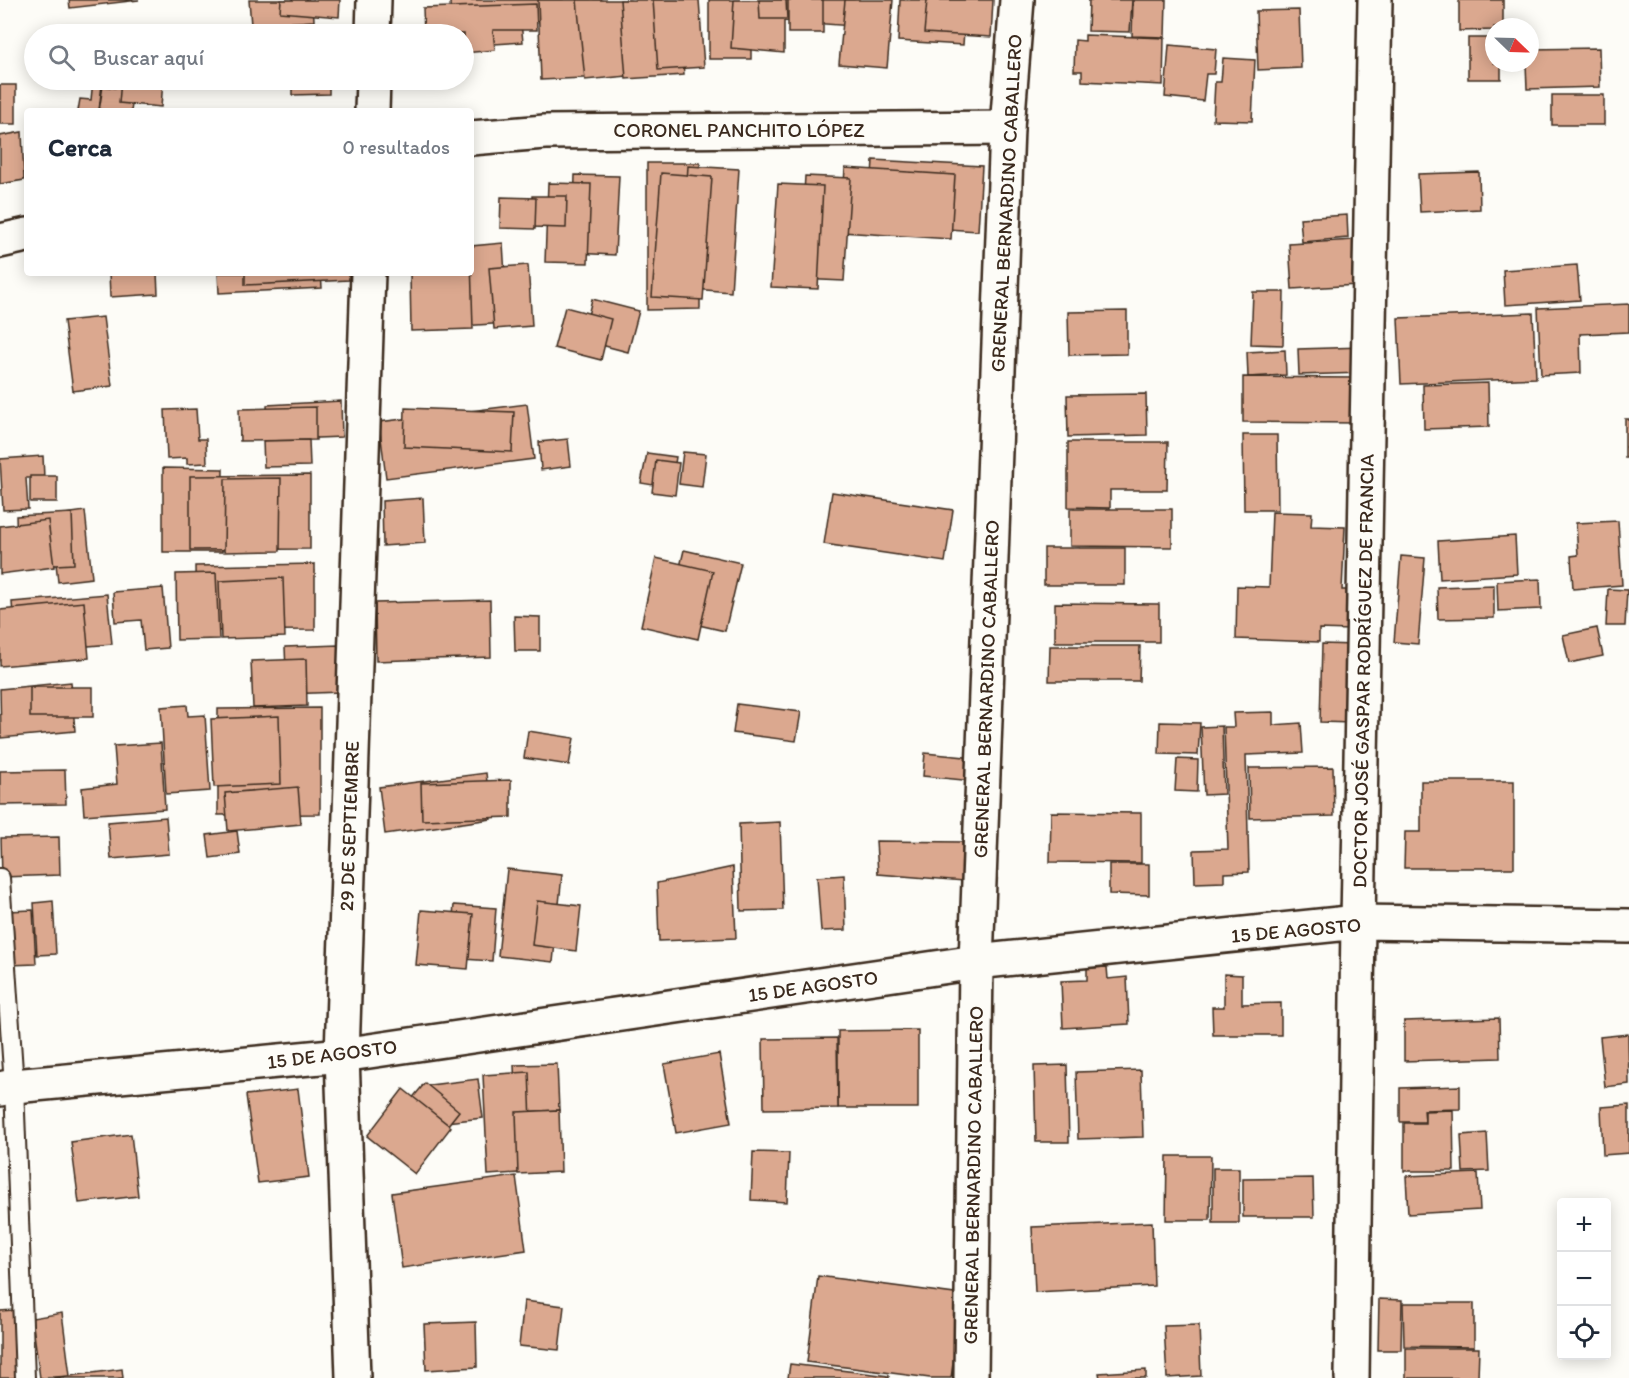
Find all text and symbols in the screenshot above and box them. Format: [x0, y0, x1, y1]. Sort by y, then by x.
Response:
north arrow [1485, 18, 1539, 72]
search box [24, 24, 474, 90]
street label: GRENERAL BERNARDINO CABALLERO [985, 33, 1027, 373]
icon: search [45, 41, 78, 74]
text: Buscar aquí [93, 44, 204, 71]
street label: CORONEL PANCHITO LÓPEZ [613, 118, 865, 142]
text: Cerca [48, 131, 112, 163]
text: 0 resultados [342, 135, 450, 159]
street label: DOCTOR JOSÉ GASPAR RODRÍGUEZ DE FRANCIA [1347, 453, 1379, 888]
street label: GRENERAL BERNARDINO CABALLERO [968, 519, 1004, 859]
street label: 29 DE SEPTIEMBRE [334, 740, 364, 912]
street label: 15 DE AGOSTO [1230, 912, 1362, 948]
street label: 15 DE AGOSTO [747, 965, 879, 1007]
street label: GRENERAL BERNARDINO CABALLERO [958, 1006, 988, 1344]
street label: 15 DE AGOSTO [266, 1034, 398, 1074]
map controls [1557, 1198, 1611, 1360]
button: + [1557, 1198, 1611, 1252]
button: − [1557, 1252, 1611, 1306]
button: locate [1557, 1306, 1611, 1360]

